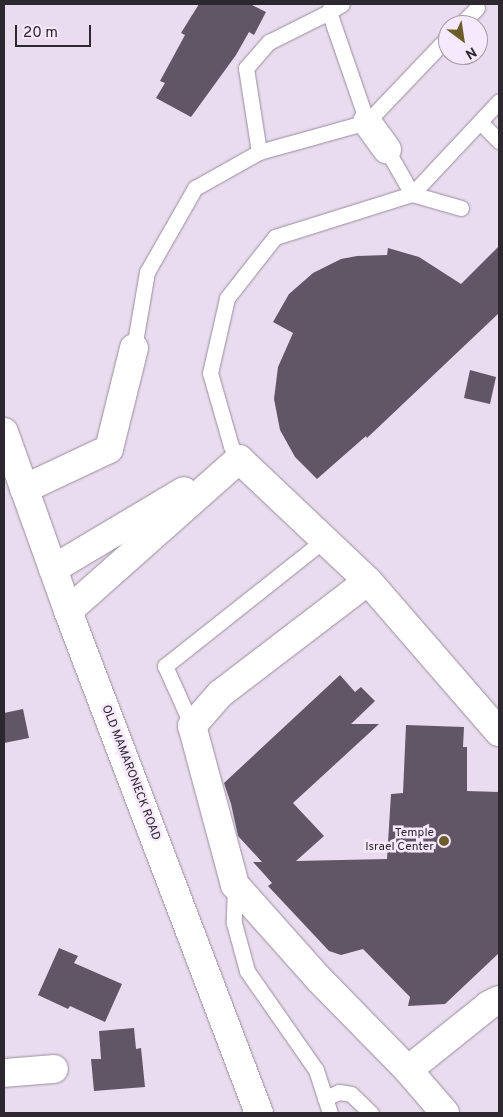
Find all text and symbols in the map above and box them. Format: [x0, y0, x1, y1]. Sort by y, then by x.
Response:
scale bar [18, 15, 94, 47]
north arrow [438, 15, 488, 65]
text: 20 m [23, 24, 58, 43]
text: N [462, 43, 479, 62]
street label: OLD MAMARONECK ROAD [98, 703, 162, 843]
place label: Temple Israel Center [365, 827, 434, 855]
marker: Temple Israel Center [438, 835, 450, 847]

